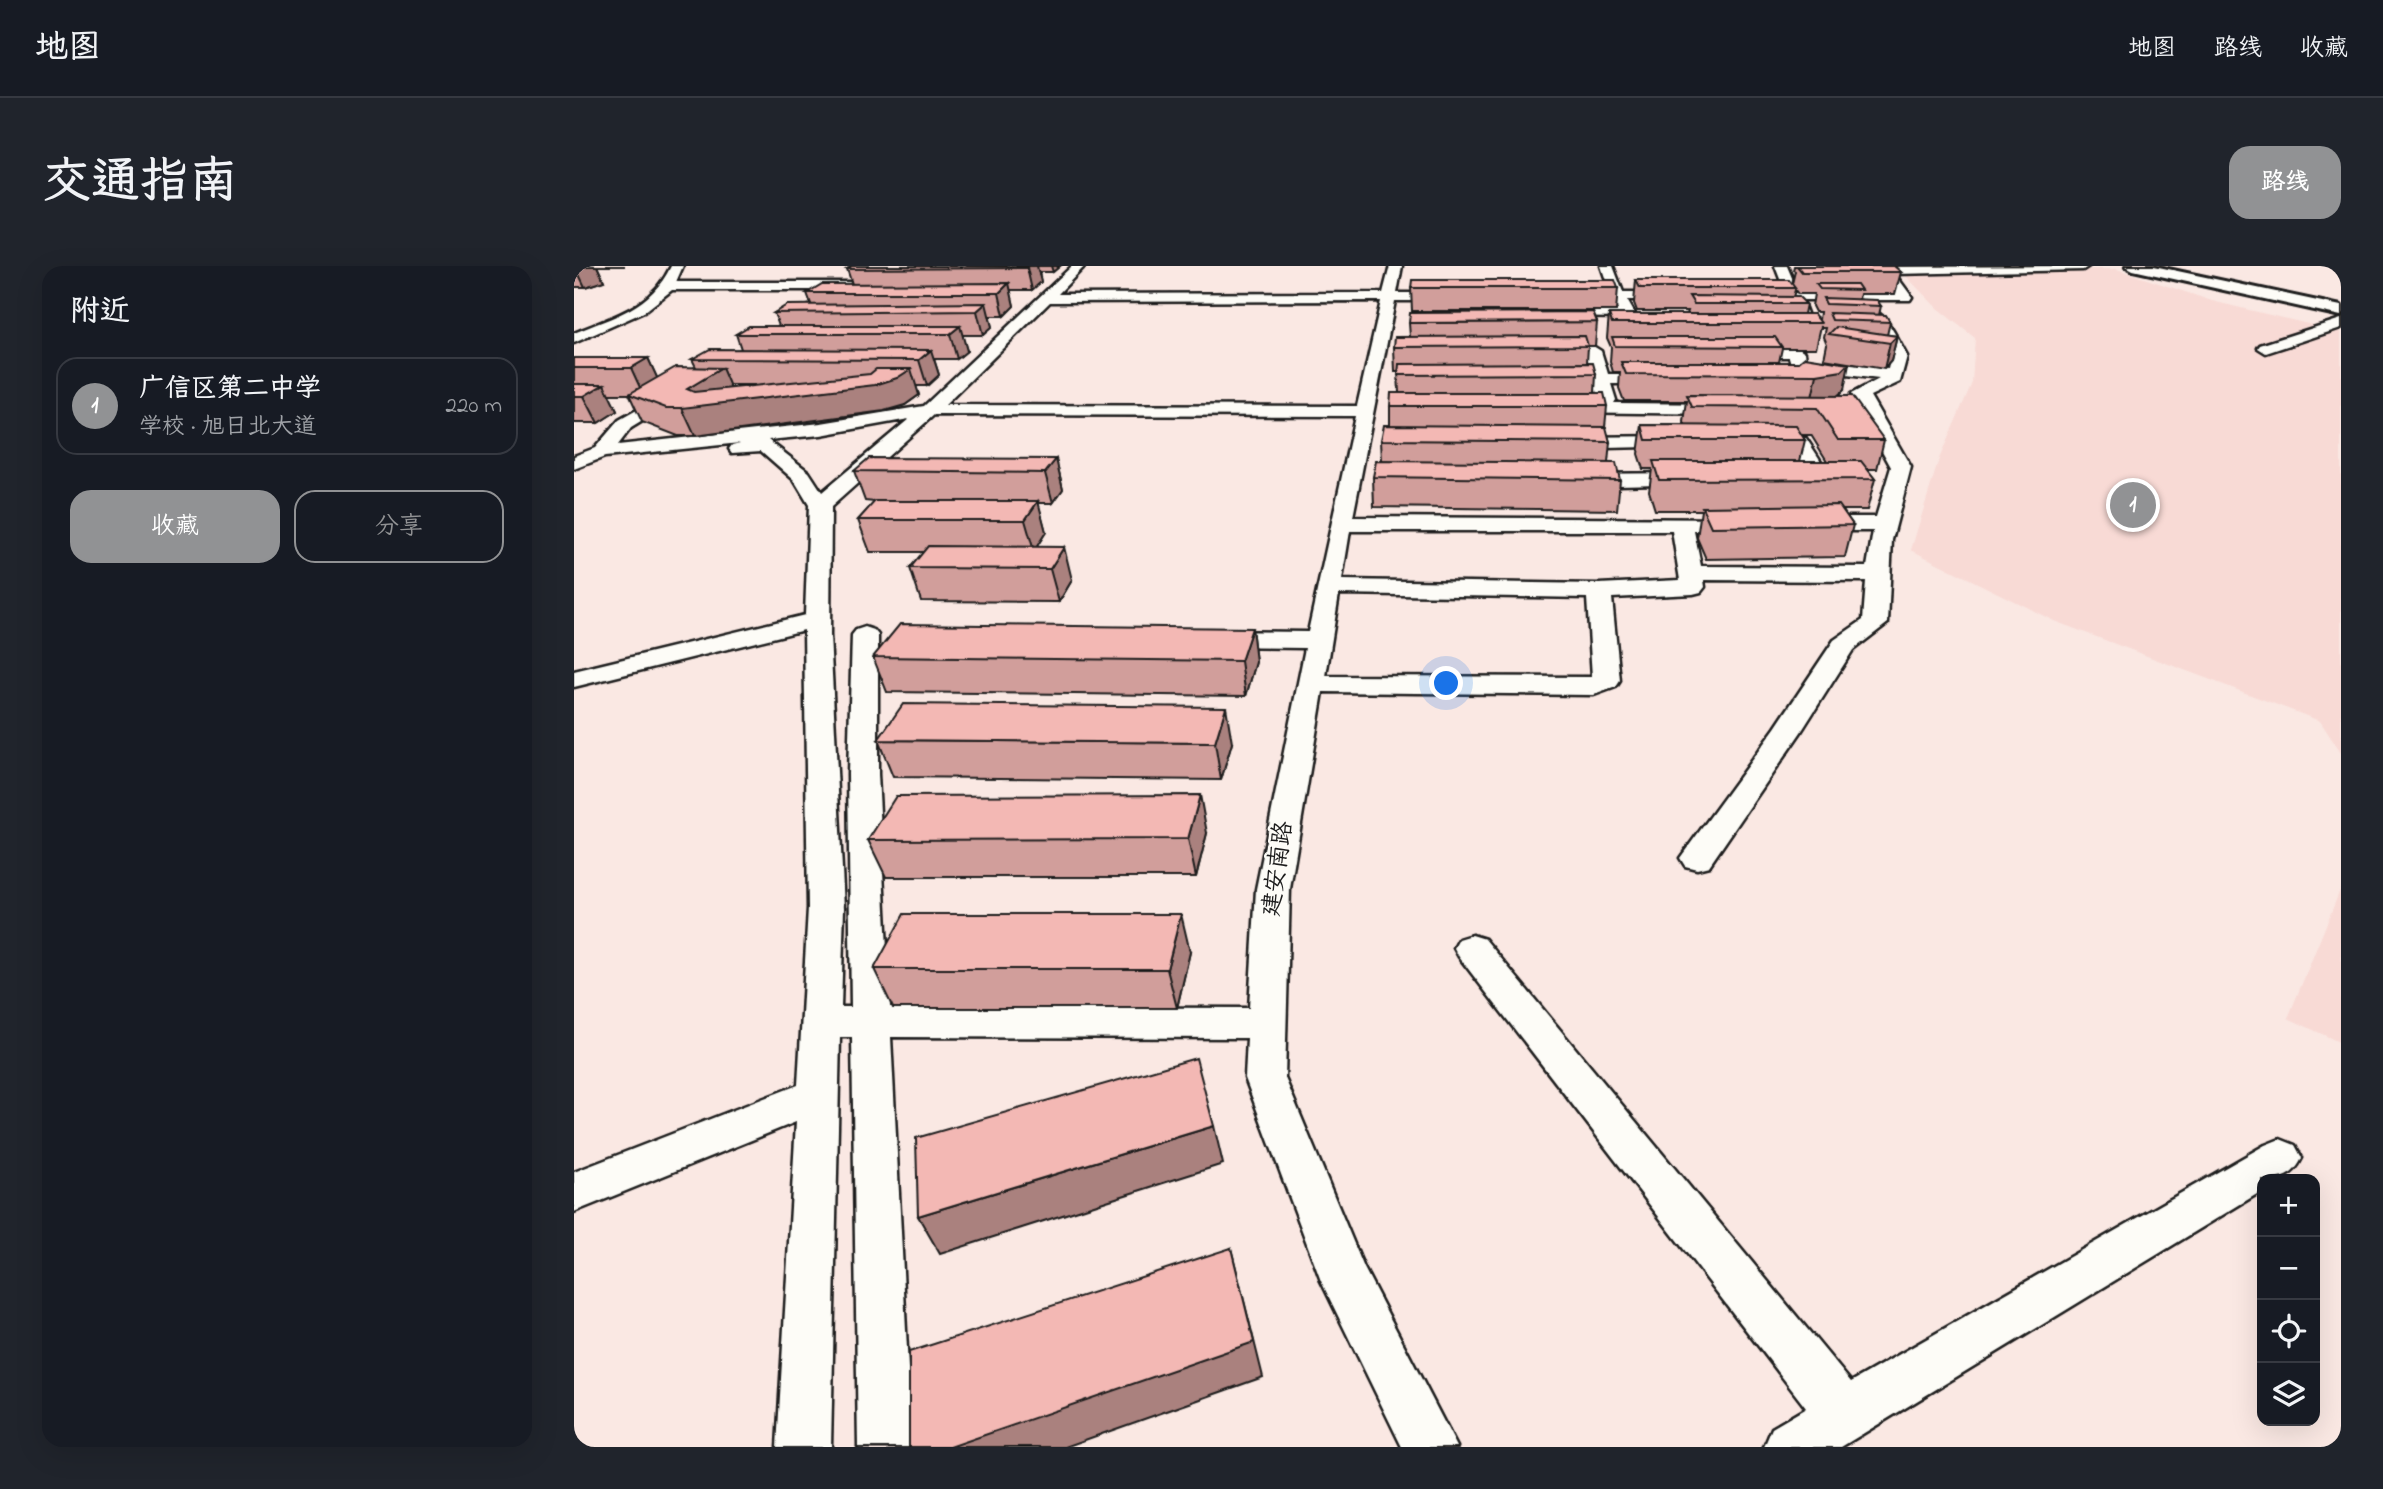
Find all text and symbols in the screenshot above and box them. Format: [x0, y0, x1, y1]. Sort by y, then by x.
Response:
text: 地图 [35, 25, 101, 73]
text: 地图 [2128, 32, 2176, 67]
text: 路线 [2214, 32, 2262, 67]
text: 收藏 [2300, 32, 2348, 67]
button: 路线 [2229, 146, 2341, 219]
text: 交通指南 [42, 148, 238, 220]
text: 附近 [70, 291, 130, 335]
text: 广信区第二中学 [139, 371, 321, 409]
text: 1 [91, 390, 99, 423]
text: 220 m [446, 390, 502, 423]
text: 学校 · 旭日北大道 [139, 411, 316, 444]
pin: 1 [2110, 479, 2156, 531]
button: 收藏 [70, 490, 280, 563]
button: 分享 [294, 490, 504, 563]
your location [1429, 666, 1463, 700]
street label: 建安南路 [1255, 819, 1303, 919]
map controls [2257, 1174, 2320, 1426]
button: + [2257, 1174, 2320, 1237]
button: − [2257, 1237, 2320, 1300]
button: locate [2257, 1300, 2320, 1363]
button: layers [2257, 1363, 2320, 1426]

